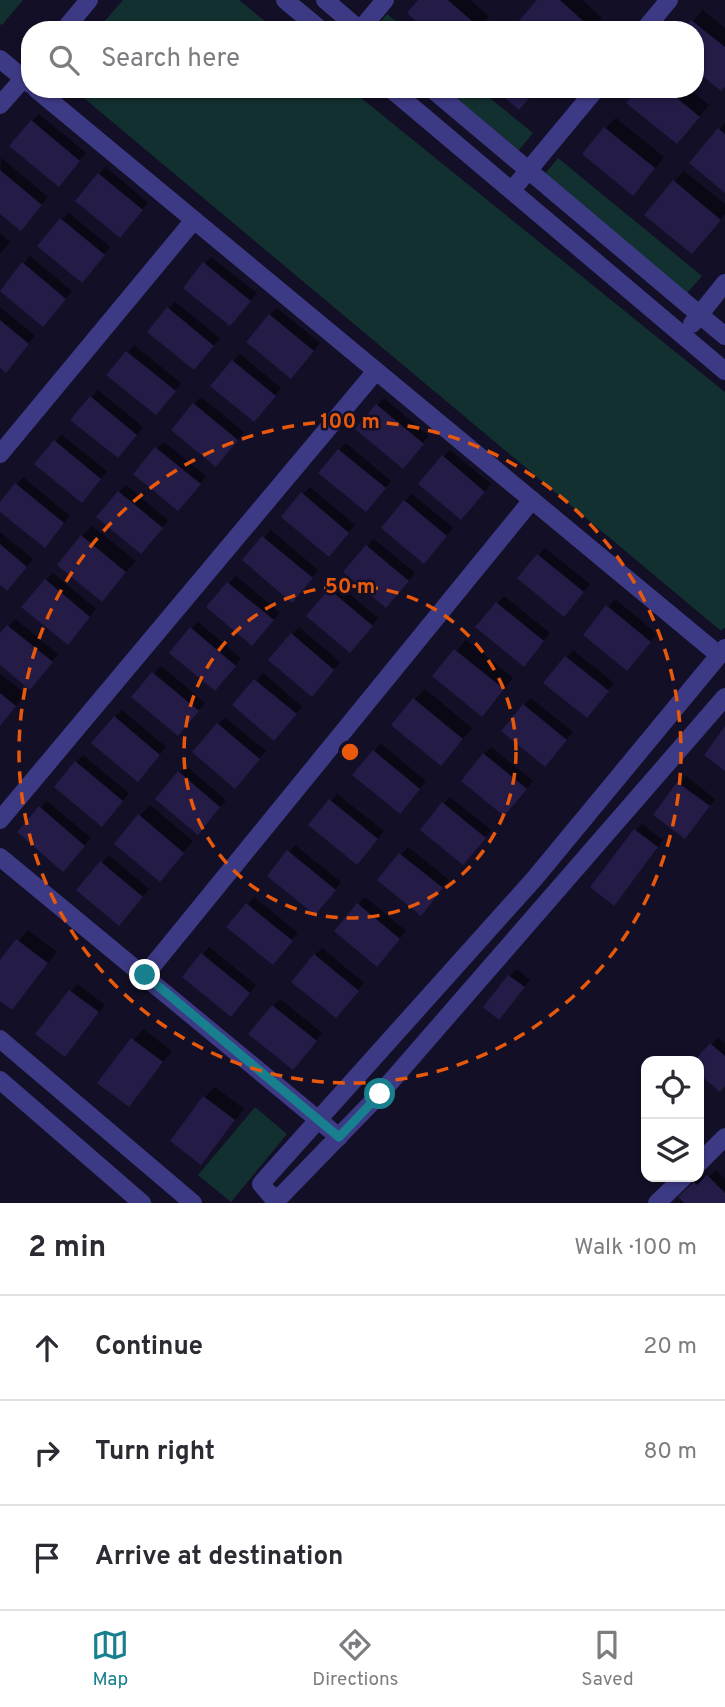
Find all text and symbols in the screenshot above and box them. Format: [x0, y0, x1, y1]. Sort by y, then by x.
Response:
search box [21, 21, 704, 98]
icon: search [45, 41, 83, 79]
text: Search here [101, 43, 240, 76]
text: 100 m [320, 409, 380, 436]
text: 50 m [325, 574, 375, 601]
centre of rings [338, 740, 362, 764]
route end [129, 959, 160, 990]
map controls [641, 1056, 704, 1182]
button: locate [641, 1056, 704, 1119]
route start [364, 1078, 395, 1109]
button: layers [641, 1119, 704, 1182]
text: 2 min [28, 1230, 106, 1267]
text: Walk · 100 m [574, 1234, 697, 1263]
icon: ahead [28, 1329, 66, 1367]
text: Continue [95, 1331, 203, 1364]
text: 20 m [643, 1333, 697, 1362]
icon: right [28, 1434, 66, 1472]
text: Turn right [95, 1436, 215, 1469]
text: 80 m [644, 1438, 697, 1467]
icon: arrive [28, 1539, 66, 1577]
text: Arrive at destination [95, 1541, 343, 1574]
tab: Map [91, 1626, 129, 1692]
tab: Directions [312, 1626, 399, 1692]
tab: Saved [581, 1626, 634, 1692]

